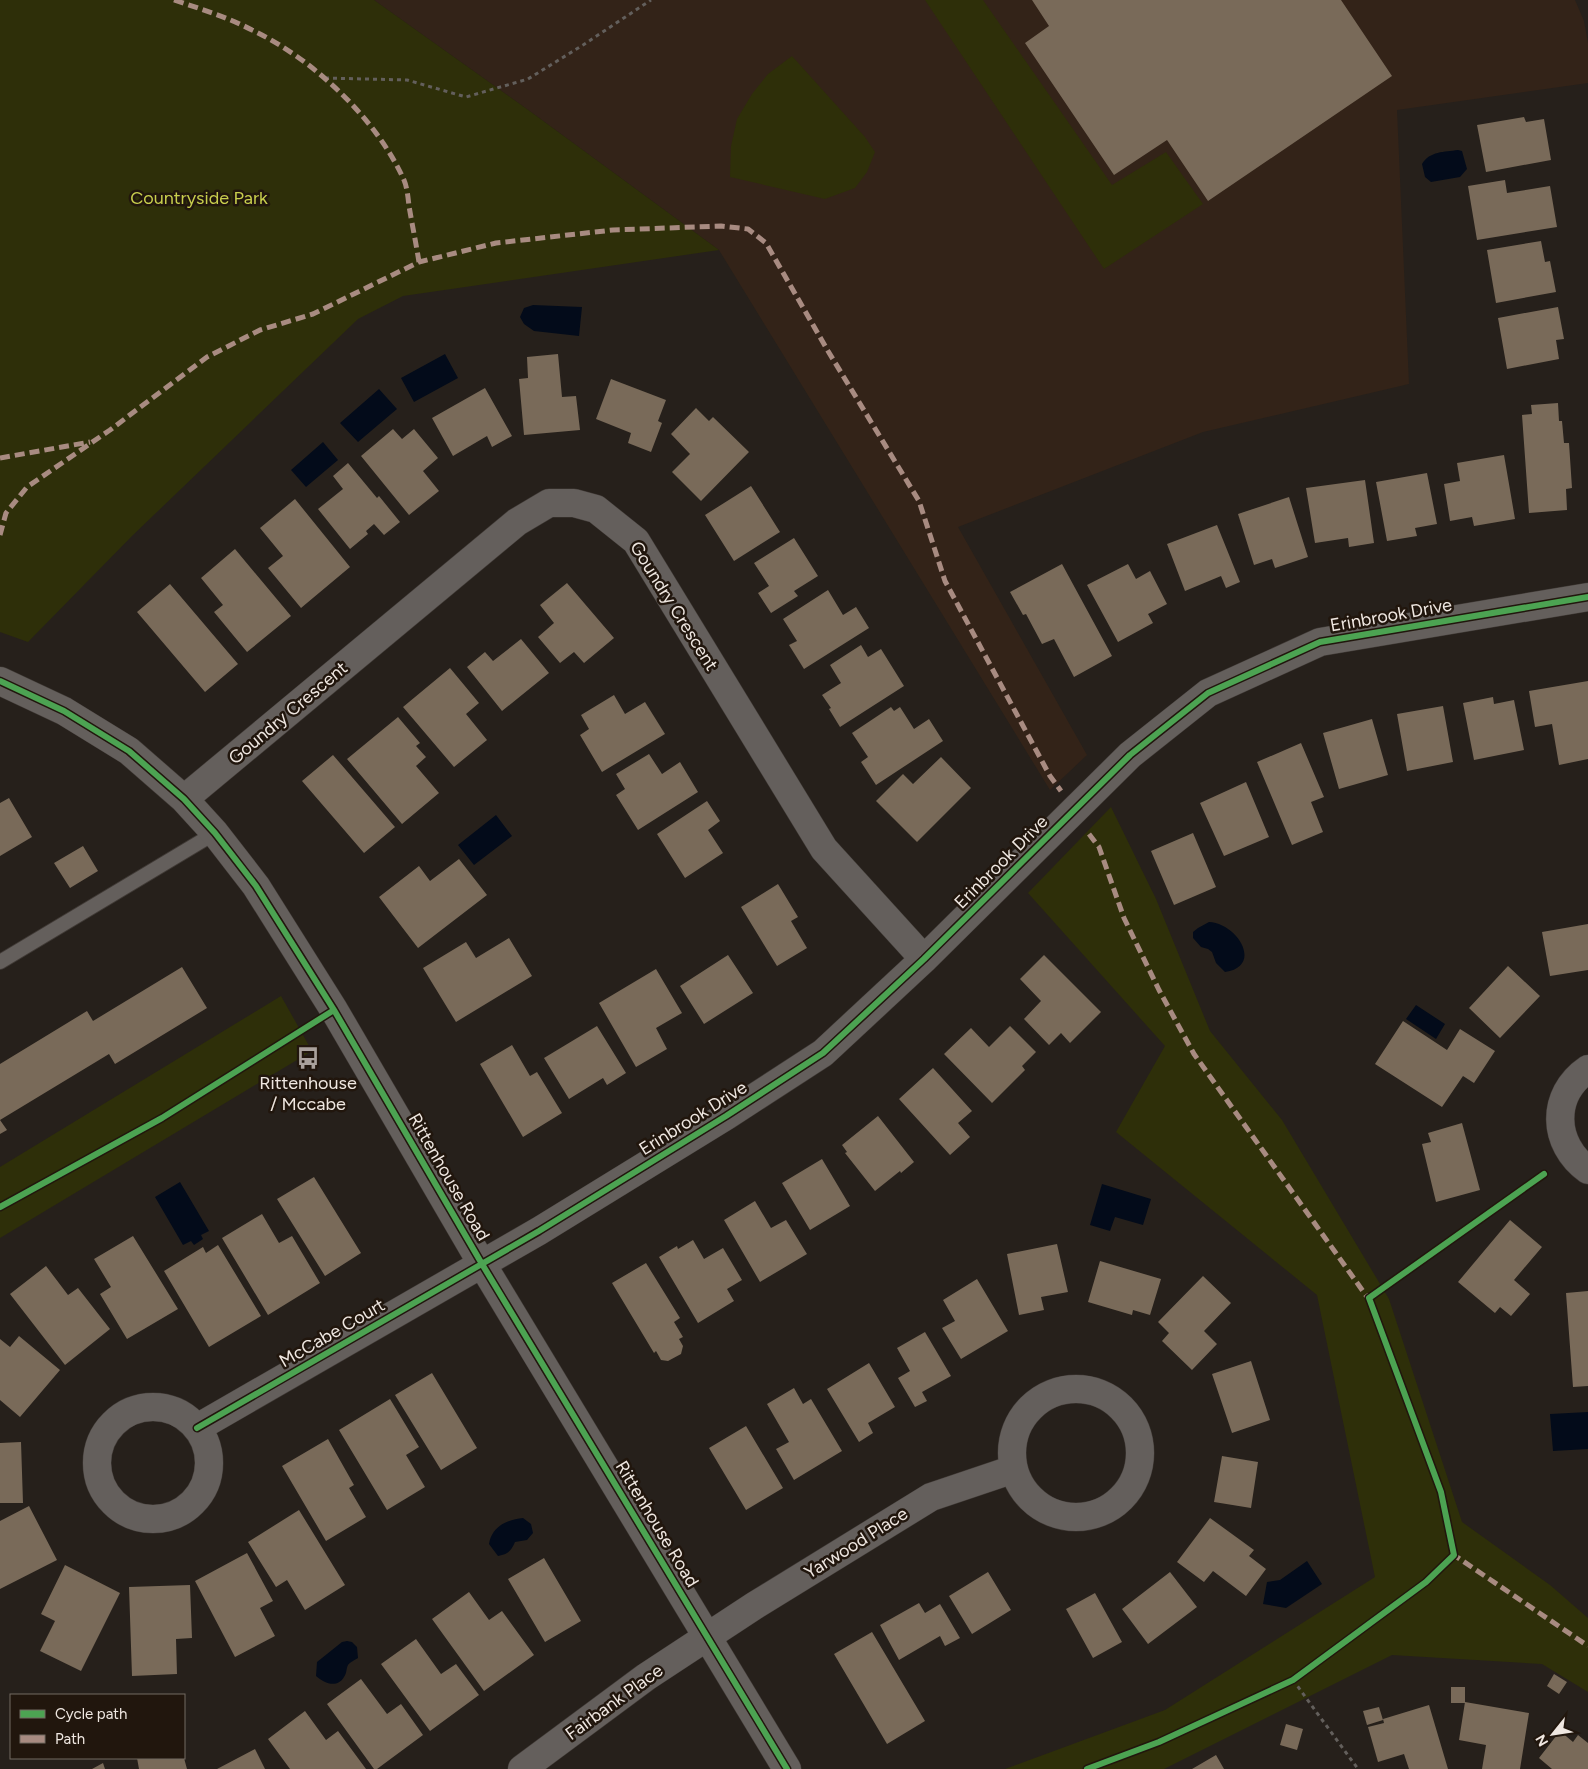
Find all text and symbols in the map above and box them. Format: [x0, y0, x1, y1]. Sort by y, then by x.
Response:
park label: Countryside Park [130, 187, 268, 209]
street label: Goundry Crescent [625, 537, 723, 675]
street label: Erinbrook Drive [1328, 593, 1454, 637]
street label: Goundry Crescent [224, 657, 352, 769]
street label: Erinbrook Drive [950, 811, 1052, 913]
bus stop icon: Rittenhouse / Mccabe [295, 1045, 321, 1071]
place label: Rittenhouse / Mccabe [259, 1072, 357, 1115]
street label: Erinbrook Drive [635, 1076, 751, 1160]
street label: Rittenhouse Road [404, 1109, 494, 1245]
street label: McCabe Court [275, 1294, 389, 1372]
street label: Rittenhouse Road [611, 1457, 703, 1591]
street label: Yarwood Place [800, 1502, 912, 1584]
street label: Fairbank Place [561, 1659, 667, 1745]
legend [10, 1694, 185, 1759]
text: Cycle path [55, 1705, 127, 1723]
north arrow [1528, 1709, 1578, 1759]
text: Path [55, 1730, 85, 1748]
text: N [1532, 1731, 1552, 1749]

